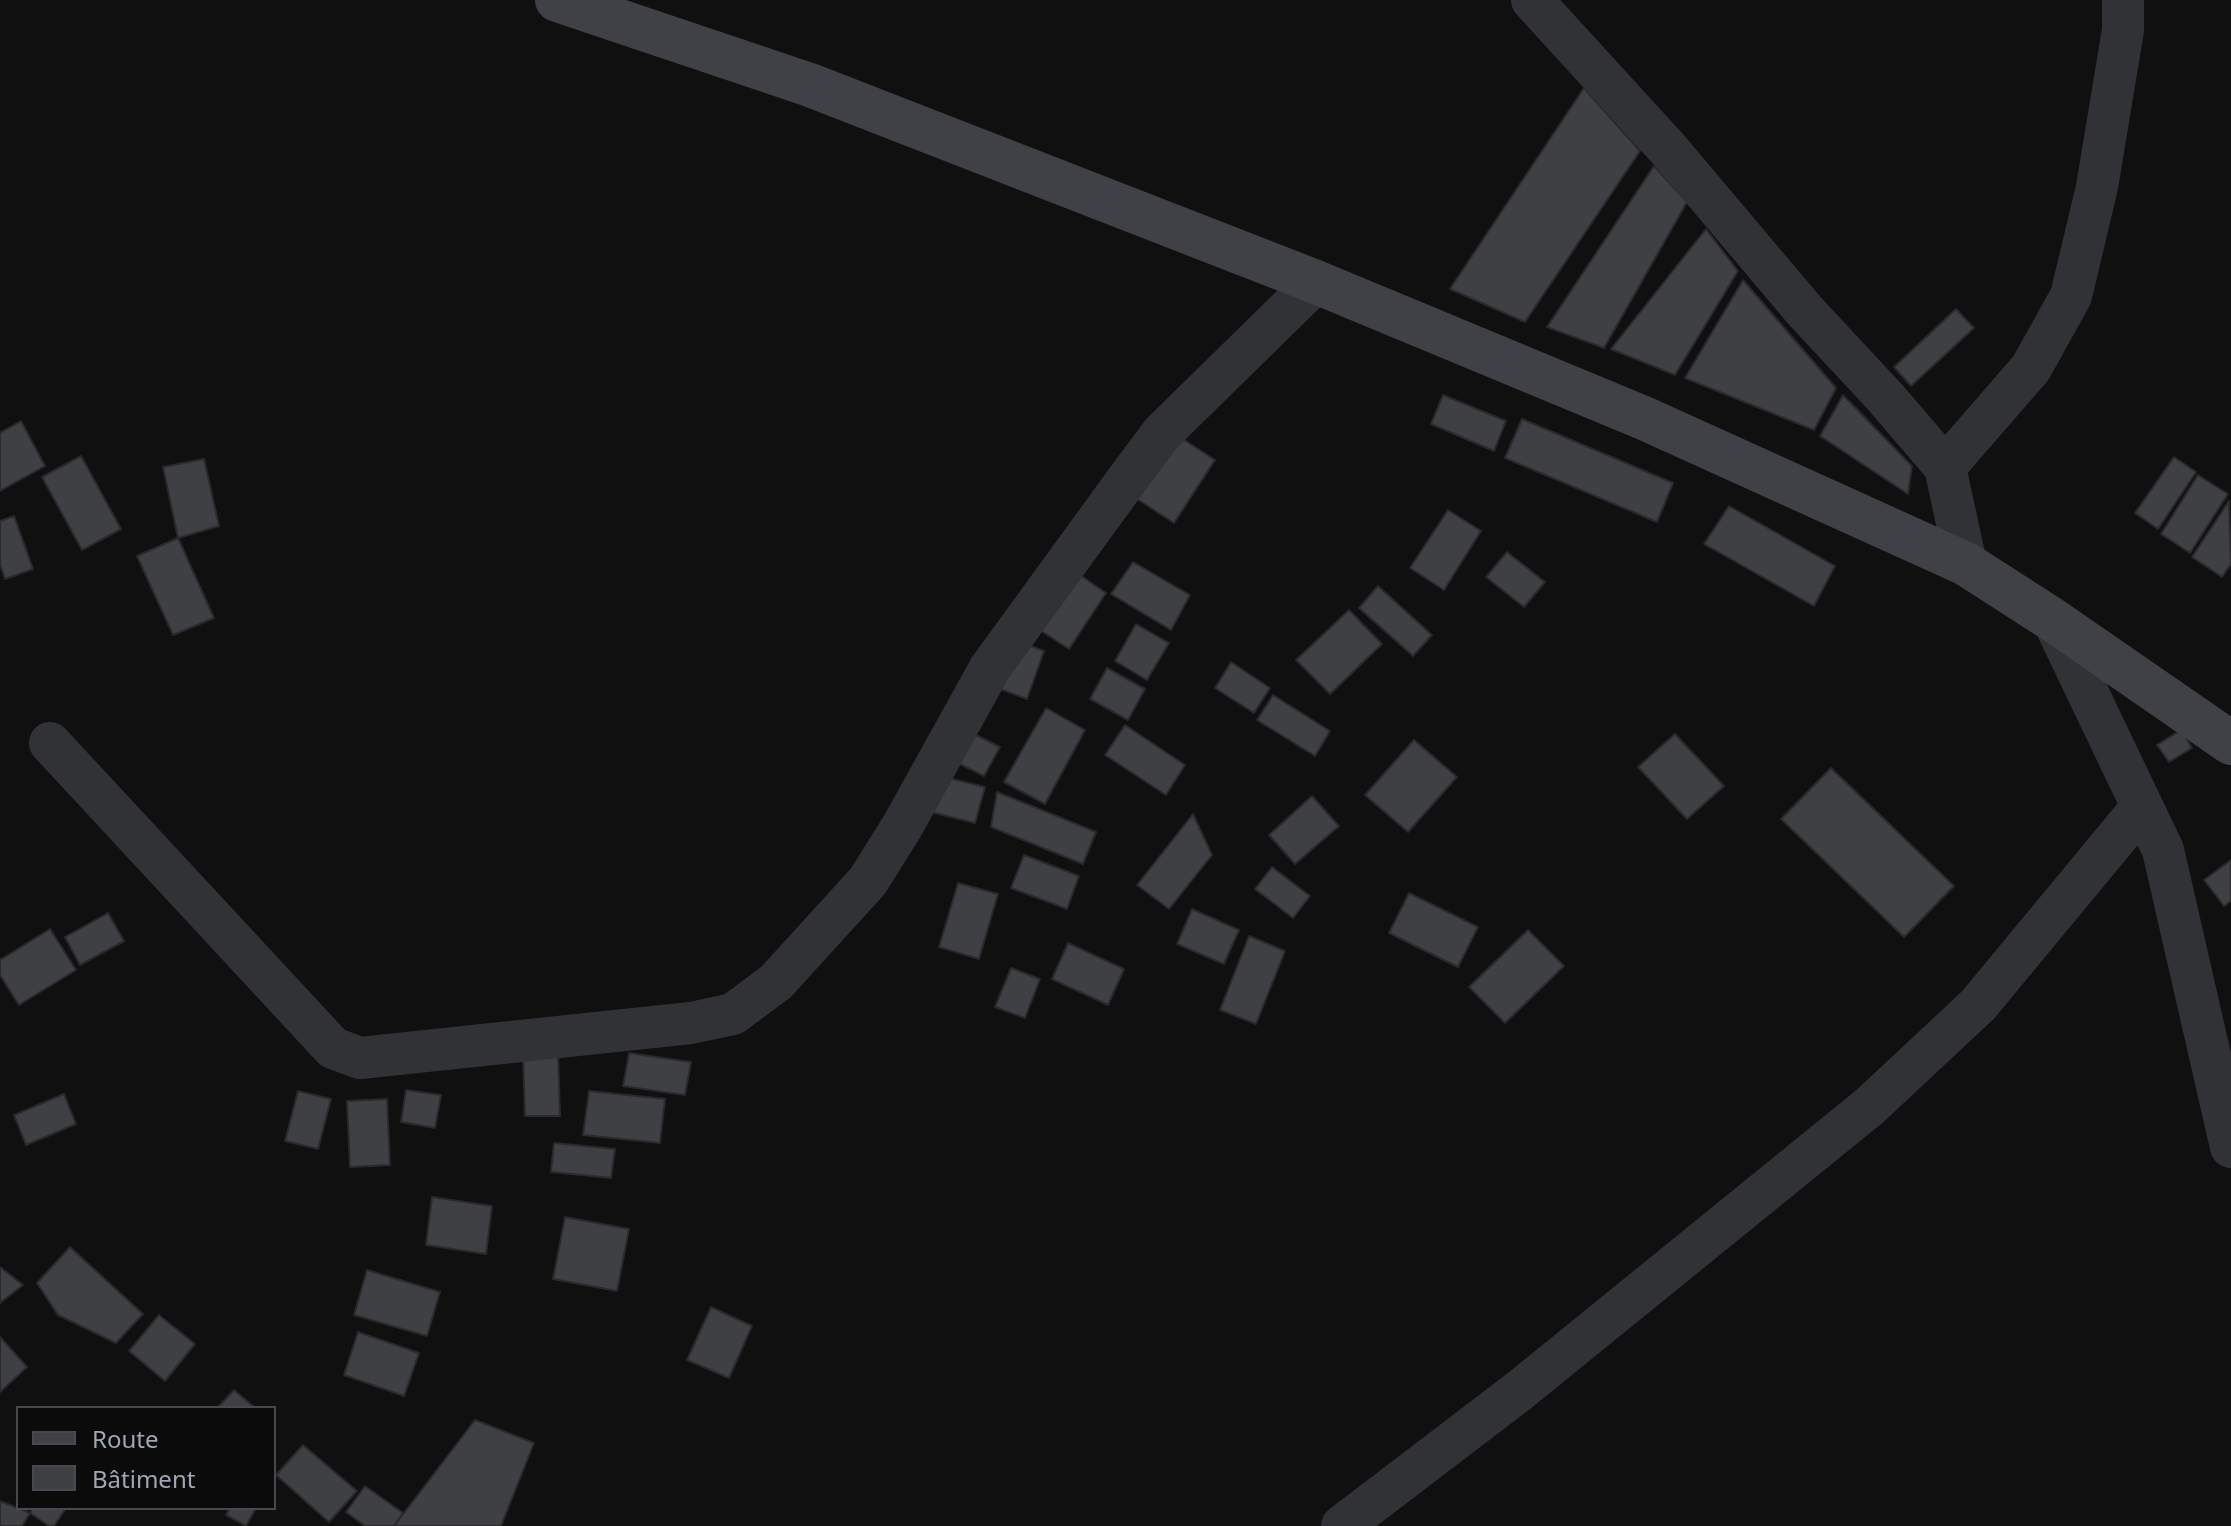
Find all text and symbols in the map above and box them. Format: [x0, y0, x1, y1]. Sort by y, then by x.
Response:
legend [16, 1406, 276, 1510]
text: Route [92, 1422, 158, 1455]
text: Bâtiment [92, 1462, 195, 1495]

